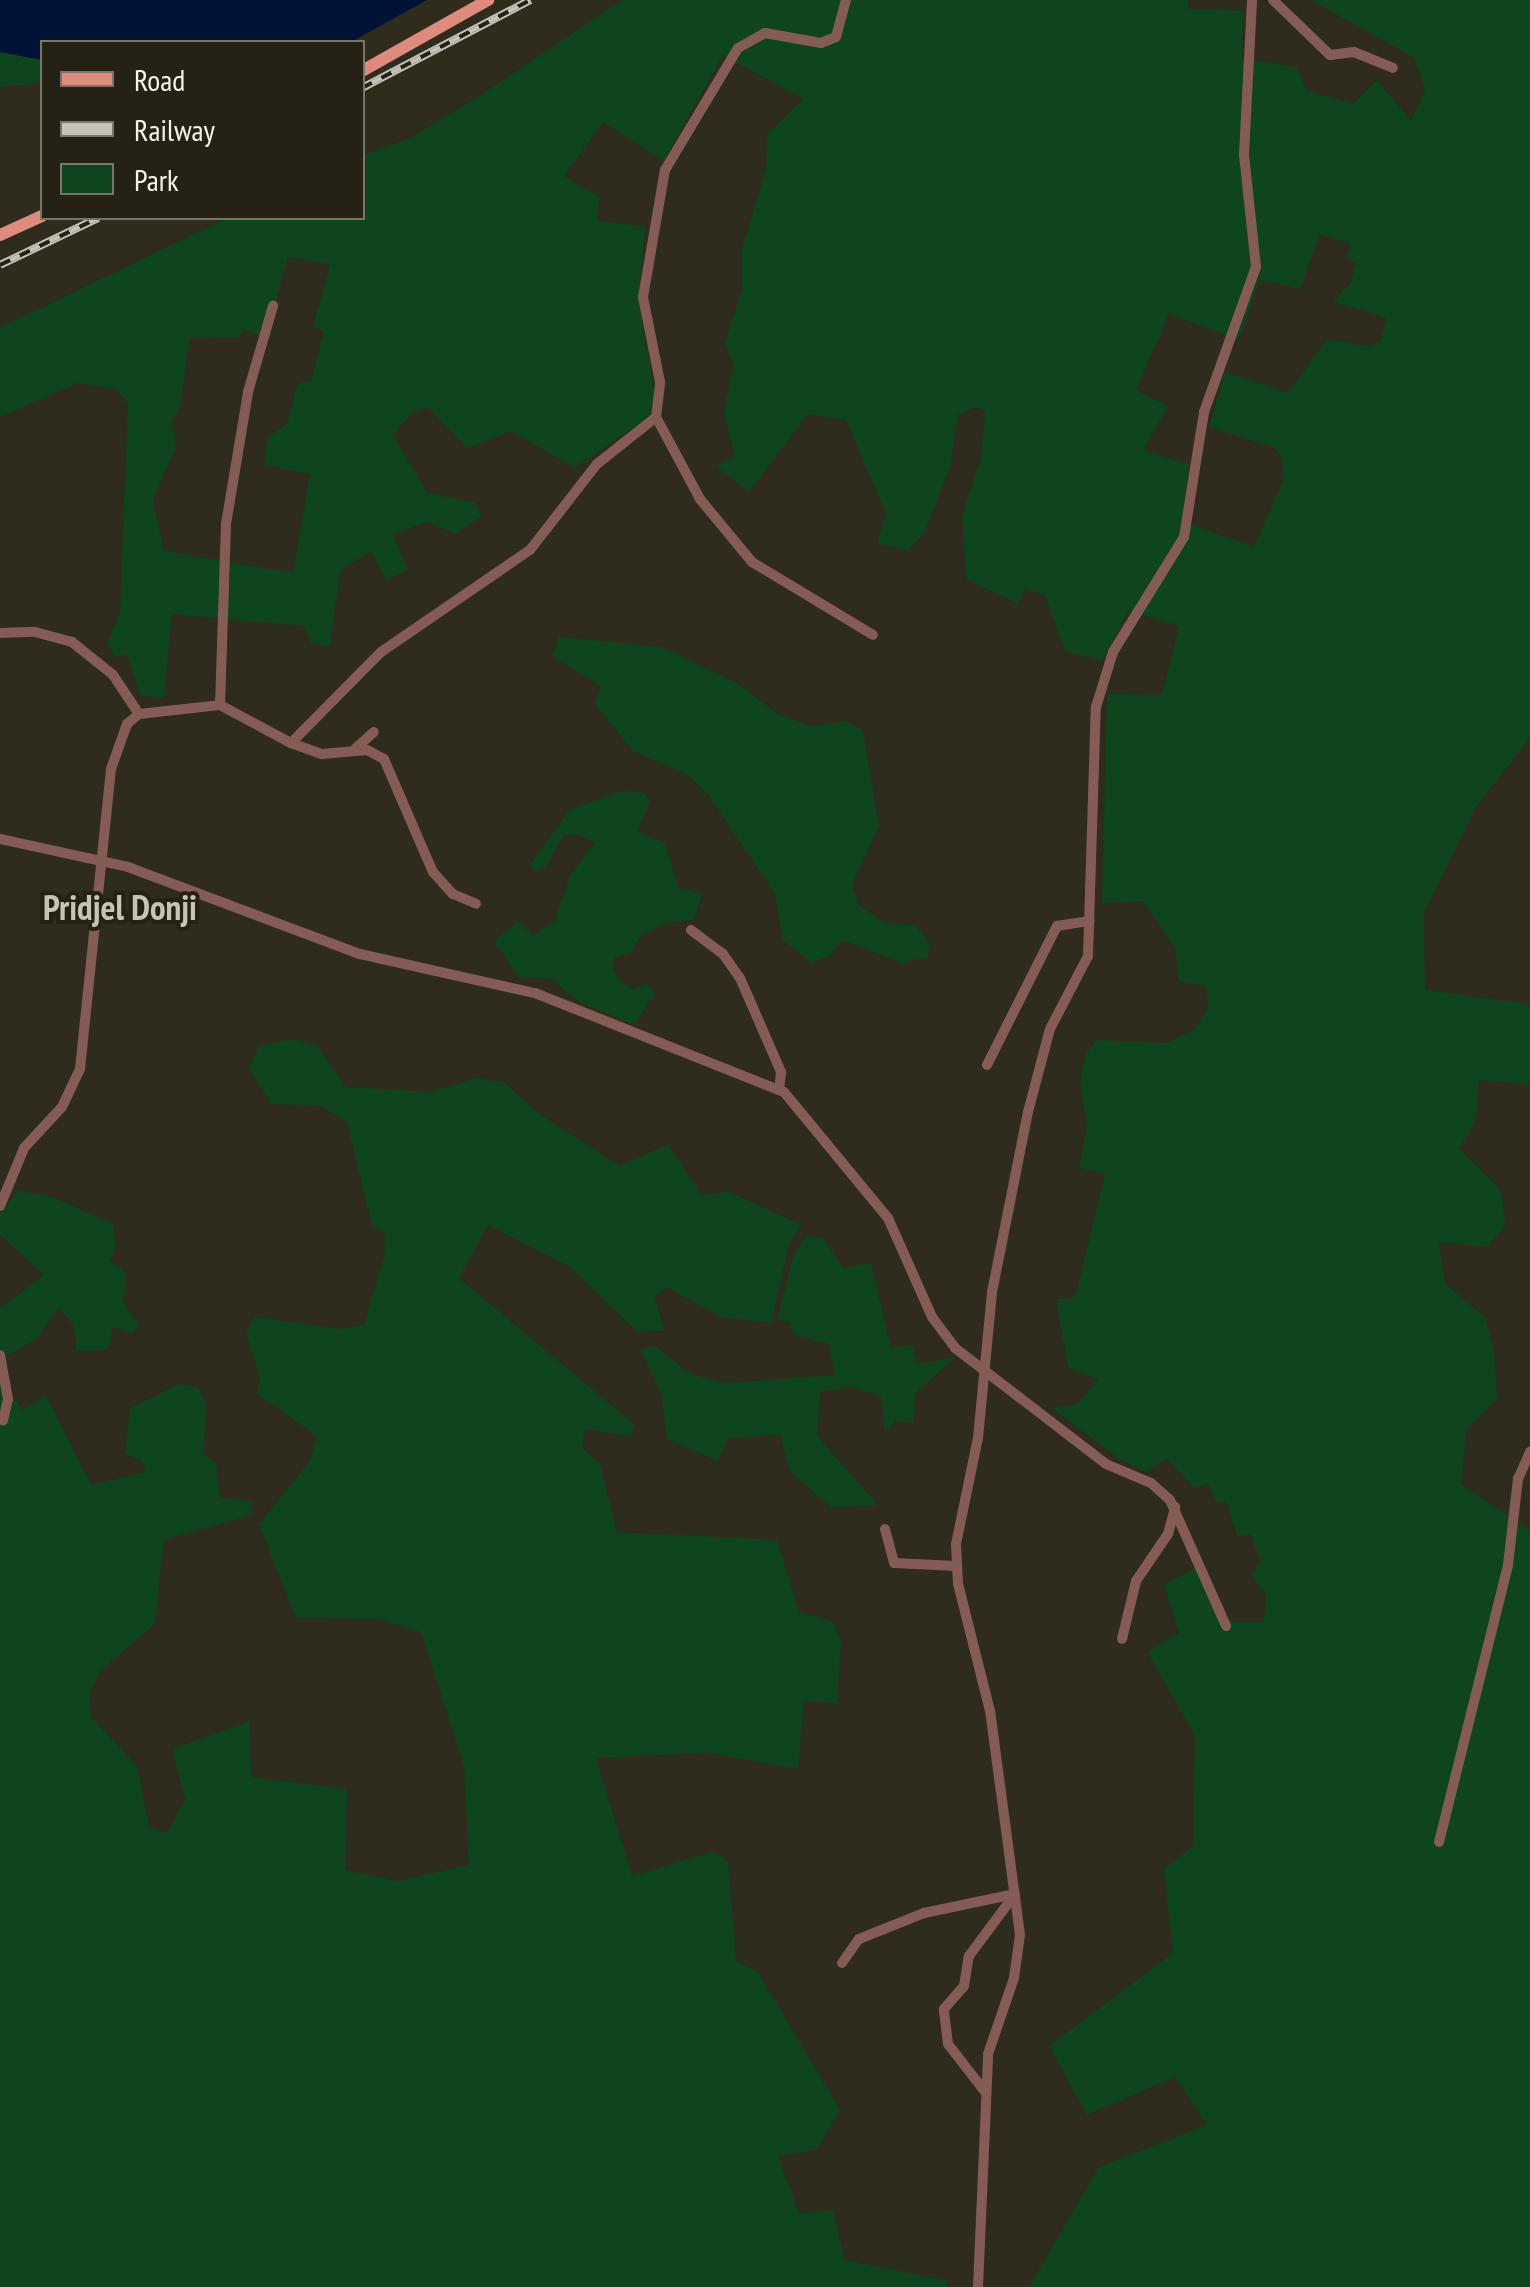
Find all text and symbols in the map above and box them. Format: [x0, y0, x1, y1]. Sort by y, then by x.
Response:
legend [40, 40, 365, 220]
text: Road [134, 60, 185, 99]
text: Railway [134, 110, 215, 149]
text: Park [134, 160, 179, 199]
district label: Pridjel Donji [43, 886, 197, 928]

